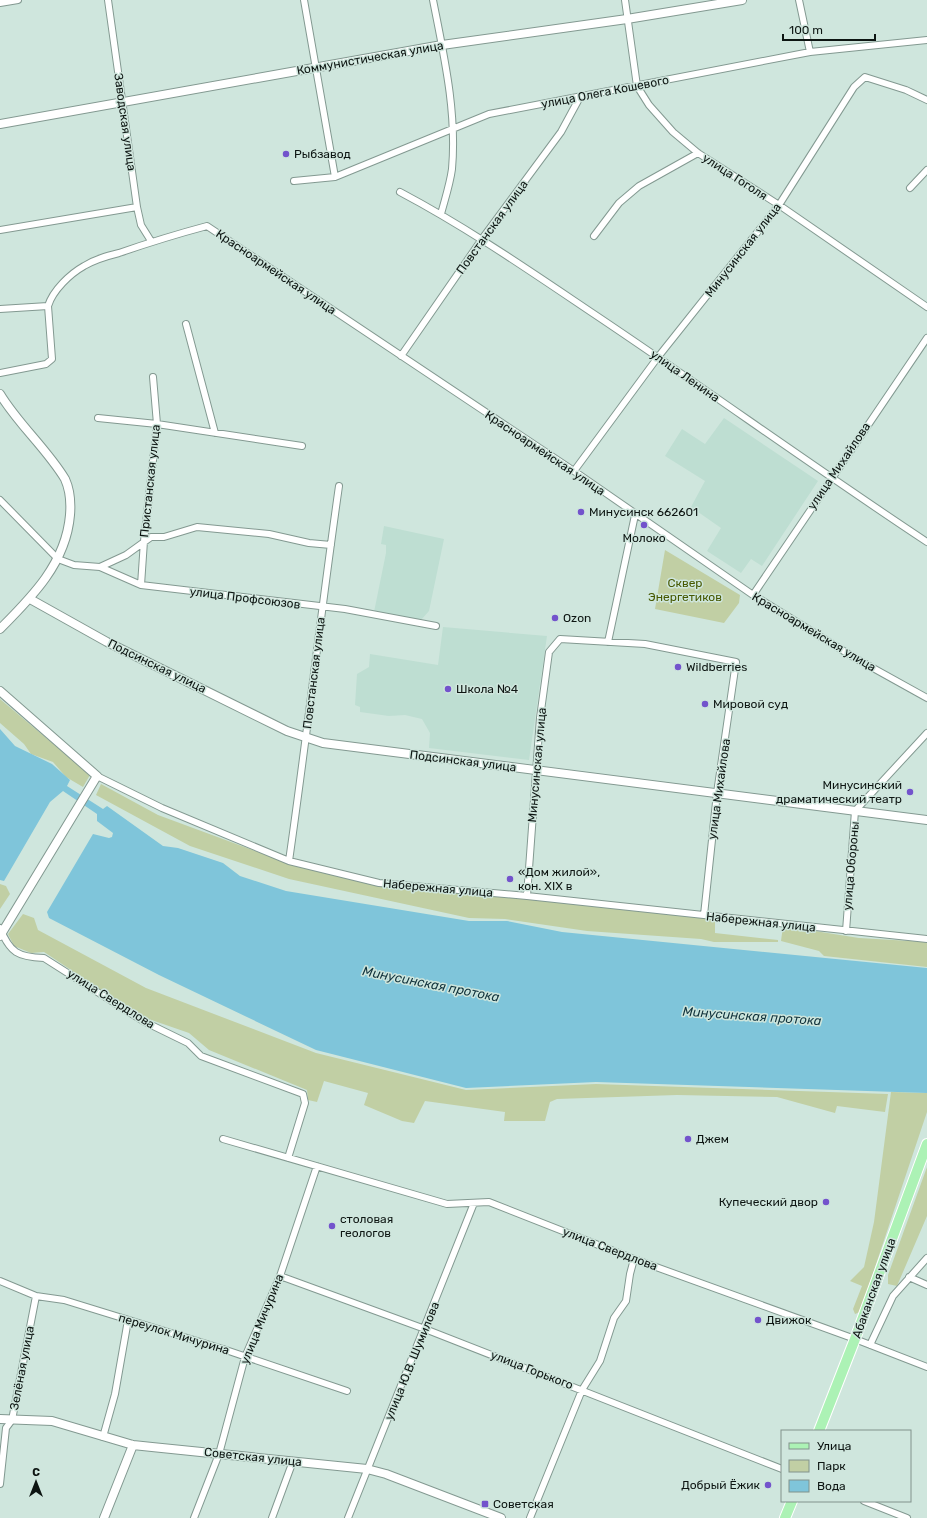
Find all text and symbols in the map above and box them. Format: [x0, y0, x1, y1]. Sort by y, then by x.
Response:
scale bar [783, 16, 875, 42]
text: 100 m [789, 23, 823, 37]
street label: Коммунистическая улица [295, 38, 445, 78]
street label: Заводская улица [111, 72, 139, 172]
street label: улица Олега Кошевого [540, 73, 670, 111]
place label: Рыбзавод [294, 147, 351, 161]
marker: Рыбзавод [281, 149, 291, 159]
street label: улица Гоголя [700, 151, 770, 203]
street label: Повстанская улица [453, 177, 531, 277]
street label: Минусинская улица [702, 200, 784, 300]
street label: Красноармейская улица [213, 227, 339, 317]
street label: улица Ленина [648, 347, 722, 405]
street label: Красноармейская улица [482, 408, 608, 498]
street label: улица Михайлова [805, 420, 873, 512]
street label: Пристанская улица [137, 424, 163, 538]
place label: Минусинск 662601 [589, 505, 698, 519]
marker: Минусинск 662601 [576, 507, 586, 517]
marker: Молоко [639, 520, 649, 530]
place label: Молоко [622, 531, 666, 545]
park label: Сквер Энергетиков [648, 576, 722, 604]
street label: улица Профсоюзов [189, 584, 301, 612]
street label: Красноармейская улица [750, 589, 878, 675]
place label: Ozon [563, 611, 591, 625]
marker: Ozon [550, 613, 560, 623]
street label: Повстанская улица [300, 616, 328, 730]
street label: Подсинская улица [106, 636, 208, 696]
place label: Wildberries [686, 660, 747, 674]
marker: Wildberries [673, 662, 683, 672]
place label: Школа №4 [456, 682, 519, 696]
marker: Школа №4 [443, 684, 453, 694]
place label: Мировой суд [713, 697, 788, 711]
marker: Мировой суд [700, 699, 710, 709]
street label: Минусинская улица [525, 707, 549, 823]
street label: улица Михайлова [705, 738, 733, 840]
street label: Подсинская улица [409, 747, 517, 775]
place label: Минусинский драматический театр [776, 778, 902, 806]
marker: Минусинский драматический театр [905, 787, 915, 797]
street label: улица Обороны [840, 821, 862, 911]
place label: «Дом жилой», кон. ХIХ в [518, 865, 600, 893]
marker: «Дом жилой», кон. ХIХ в [505, 874, 515, 884]
street label: Набережная улица [382, 876, 494, 900]
street label: Набережная улица [705, 909, 817, 935]
water label: Минусинская протока [361, 963, 501, 1005]
street label: улица Свердлова [65, 966, 157, 1032]
water label: Минусинская протока [682, 1004, 822, 1028]
place label: Джем [696, 1132, 729, 1146]
marker: Джем [683, 1134, 693, 1144]
place label: Купеческий двор [719, 1195, 818, 1209]
marker: Купеческий двор [821, 1197, 831, 1207]
place label: столовая геологов [340, 1212, 393, 1240]
marker: столовая геологов [327, 1221, 337, 1231]
street label: улица Свердлова [561, 1224, 659, 1274]
street label: Абаканская улица [849, 1236, 899, 1340]
street label: улица Мичурина [238, 1272, 286, 1366]
street label: улица Ю.В. Шумилова [382, 1300, 442, 1422]
street label: переулок Мичурина [117, 1310, 231, 1358]
place label: Движок [766, 1313, 812, 1327]
marker: Движок [753, 1315, 763, 1325]
street label: Зелёная улица [7, 1325, 37, 1411]
street label: улица Горького [489, 1348, 575, 1392]
legend [781, 1430, 911, 1502]
text: Улица [817, 1439, 851, 1453]
street label: Советская улица [203, 1445, 303, 1469]
text: Парк [817, 1459, 846, 1473]
north arrow [16, 1462, 56, 1502]
text: С [32, 1466, 40, 1479]
place label: Добрый Ёжик [681, 1478, 761, 1492]
text: Вода [817, 1479, 846, 1493]
marker: Добрый Ёжик [763, 1480, 773, 1490]
place label: Советская [493, 1497, 554, 1511]
marker: Советская [480, 1499, 490, 1509]

